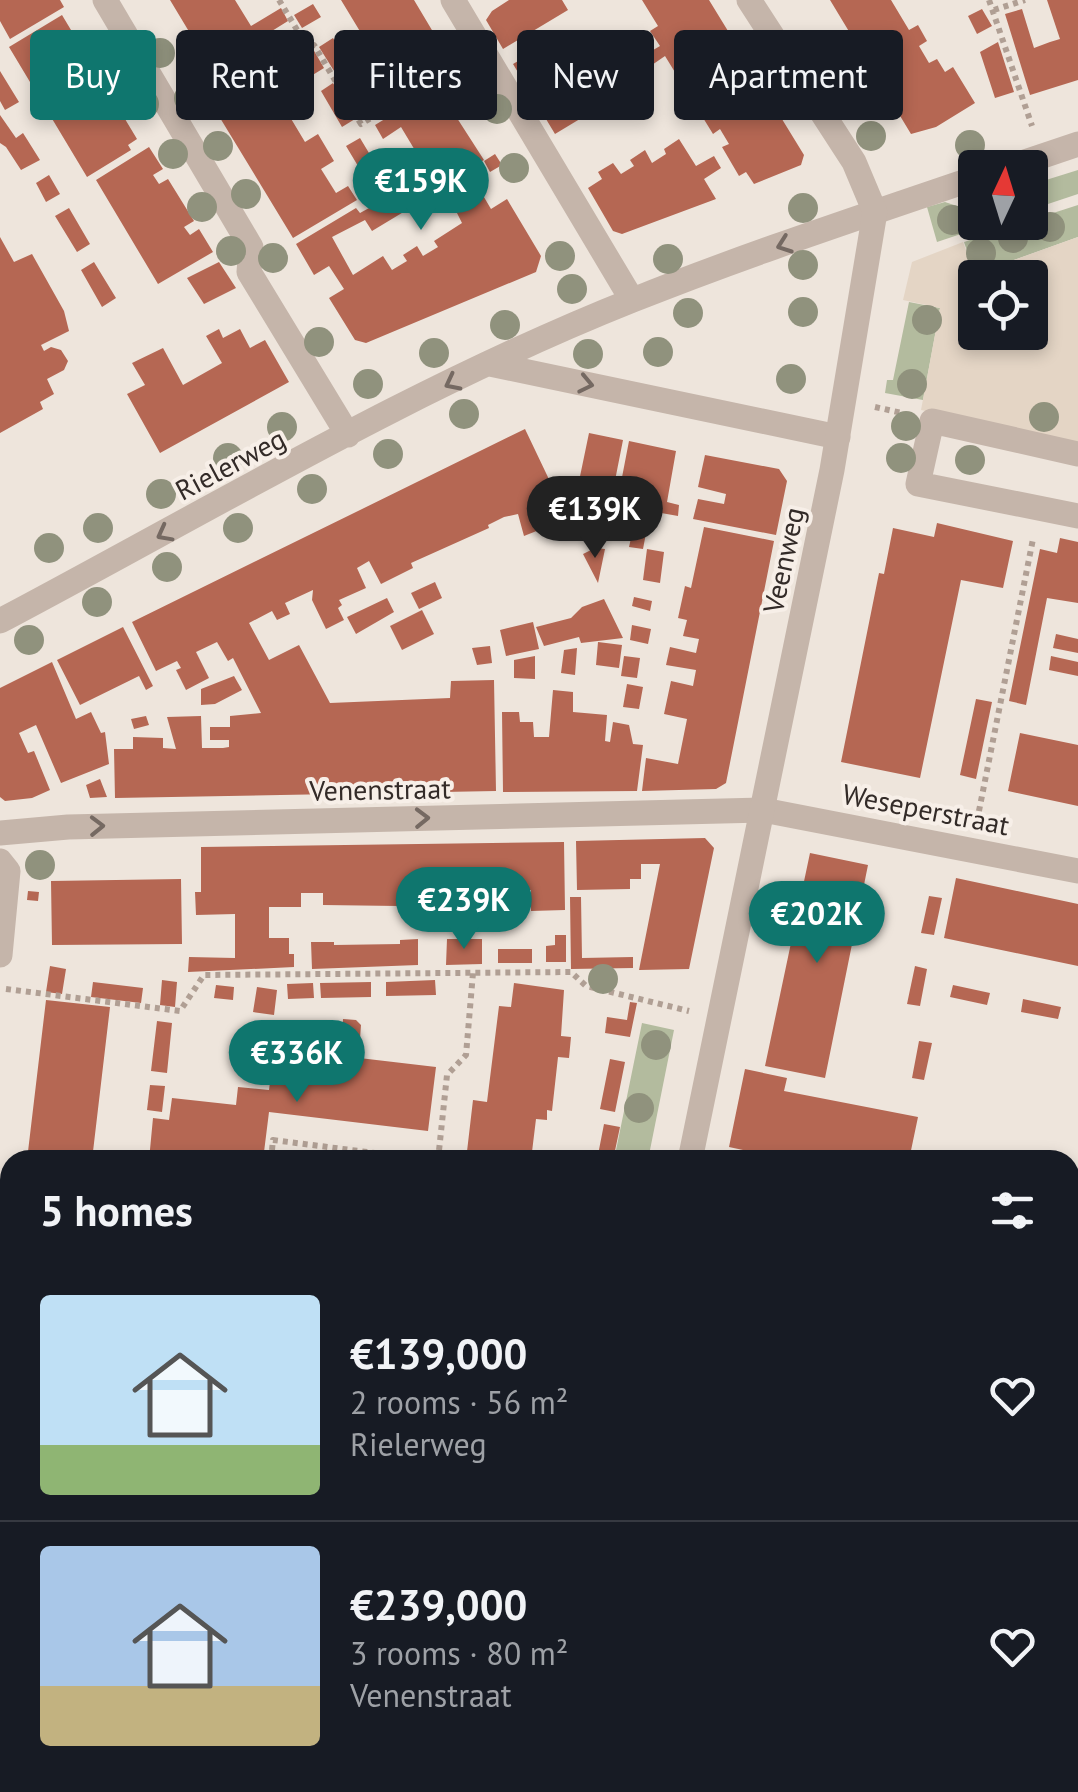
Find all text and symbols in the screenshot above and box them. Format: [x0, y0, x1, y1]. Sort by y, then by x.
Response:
chip: Buy [30, 30, 156, 120]
chip: Rent [176, 30, 314, 120]
chip: Filters [334, 30, 497, 120]
chip: New [517, 30, 654, 120]
chip: Apartment [674, 30, 903, 120]
pin: €159K [351, 148, 491, 233]
north arrow [958, 150, 1048, 240]
map controls [958, 150, 1048, 350]
text: €159K [375, 159, 467, 201]
one-way arrow [776, 233, 793, 254]
button: locate [958, 260, 1048, 350]
one-way arrow [444, 371, 462, 390]
one-way arrow [577, 372, 594, 393]
street label: Rielerweg [169, 420, 291, 508]
pin: €139K [525, 476, 665, 561]
text: €139K [549, 487, 641, 529]
street label: Veenweg [754, 504, 812, 617]
one-way arrow [156, 522, 174, 541]
street label: Venenstraat [308, 769, 452, 809]
street label: Weseperstraat [839, 775, 1013, 843]
one-way arrow [415, 808, 431, 829]
one-way arrow [90, 816, 106, 837]
pin: €239K [394, 867, 534, 952]
text: €239K [418, 878, 510, 920]
pin: €202K [747, 881, 887, 966]
text: €202K [771, 892, 863, 934]
pin: €336K [227, 1020, 367, 1105]
text: €336K [251, 1031, 343, 1073]
text: 5 homes [40, 1183, 193, 1238]
icon: filters [985, 1183, 1040, 1238]
text: €139,000 [350, 1326, 527, 1381]
icon: home [120, 1335, 240, 1455]
icon: heart [985, 1368, 1040, 1423]
text: 2 rooms · 56 m² [350, 1381, 568, 1423]
text: Rielerweg [350, 1423, 487, 1465]
text: €239,000 [350, 1577, 527, 1632]
icon: home [120, 1586, 240, 1706]
icon: heart [985, 1619, 1040, 1674]
text: 3 rooms · 80 m² [350, 1632, 568, 1674]
text: Venenstraat [350, 1674, 512, 1716]

